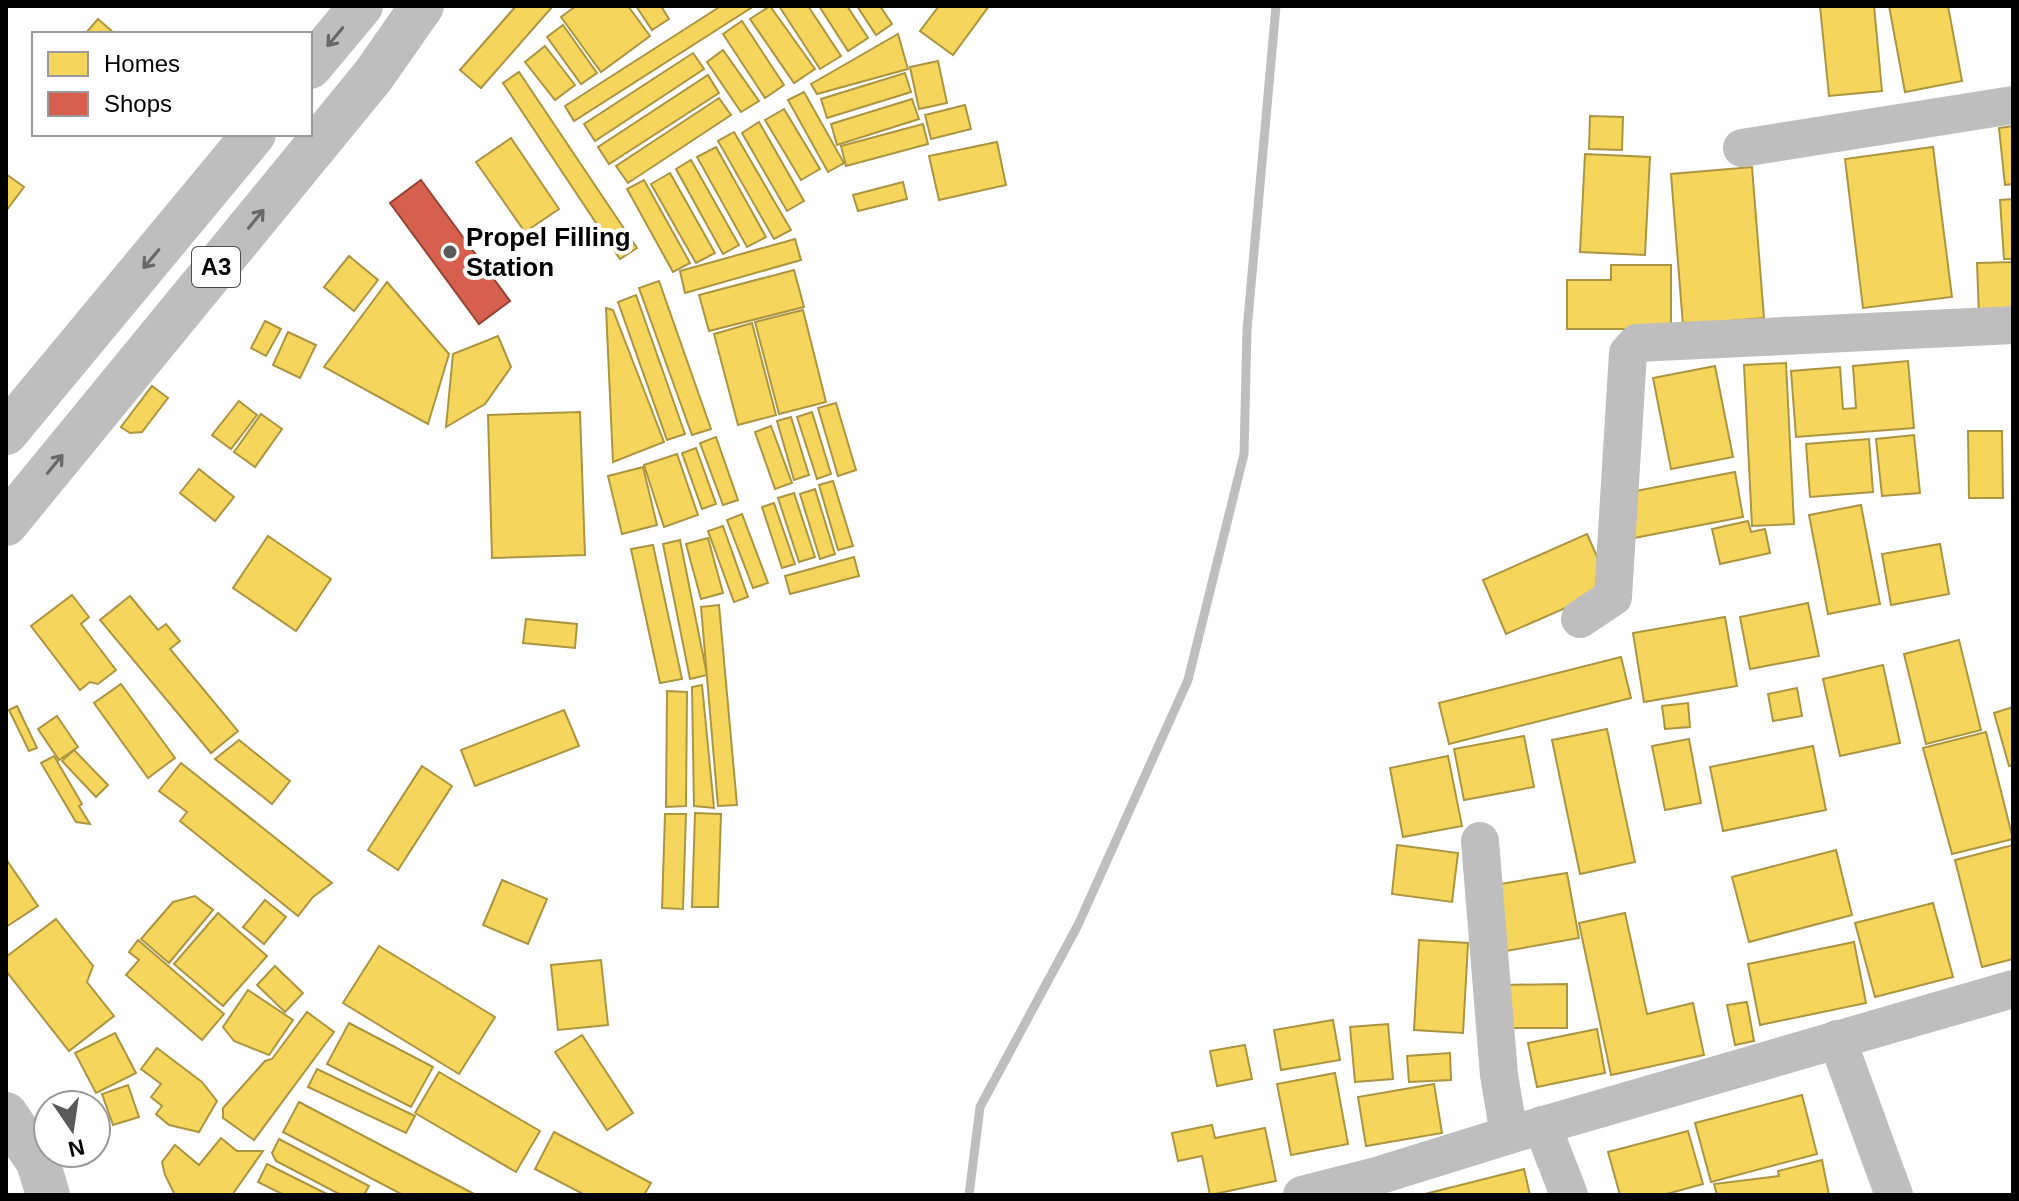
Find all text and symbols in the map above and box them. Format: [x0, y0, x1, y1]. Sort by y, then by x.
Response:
one-way arrow [326, 26, 344, 46]
legend [32, 32, 312, 136]
text: Homes [104, 50, 180, 77]
text: Shops [104, 90, 172, 117]
one-way arrow [247, 209, 264, 230]
place label: Propel Filling Station [466, 222, 631, 282]
marker: Propel Filling Station [441, 243, 459, 261]
road number: A3 [192, 247, 240, 287]
one-way arrow [142, 248, 160, 268]
one-way arrow [47, 454, 64, 475]
north arrow [32, 1089, 112, 1169]
text: N [66, 1134, 87, 1162]

